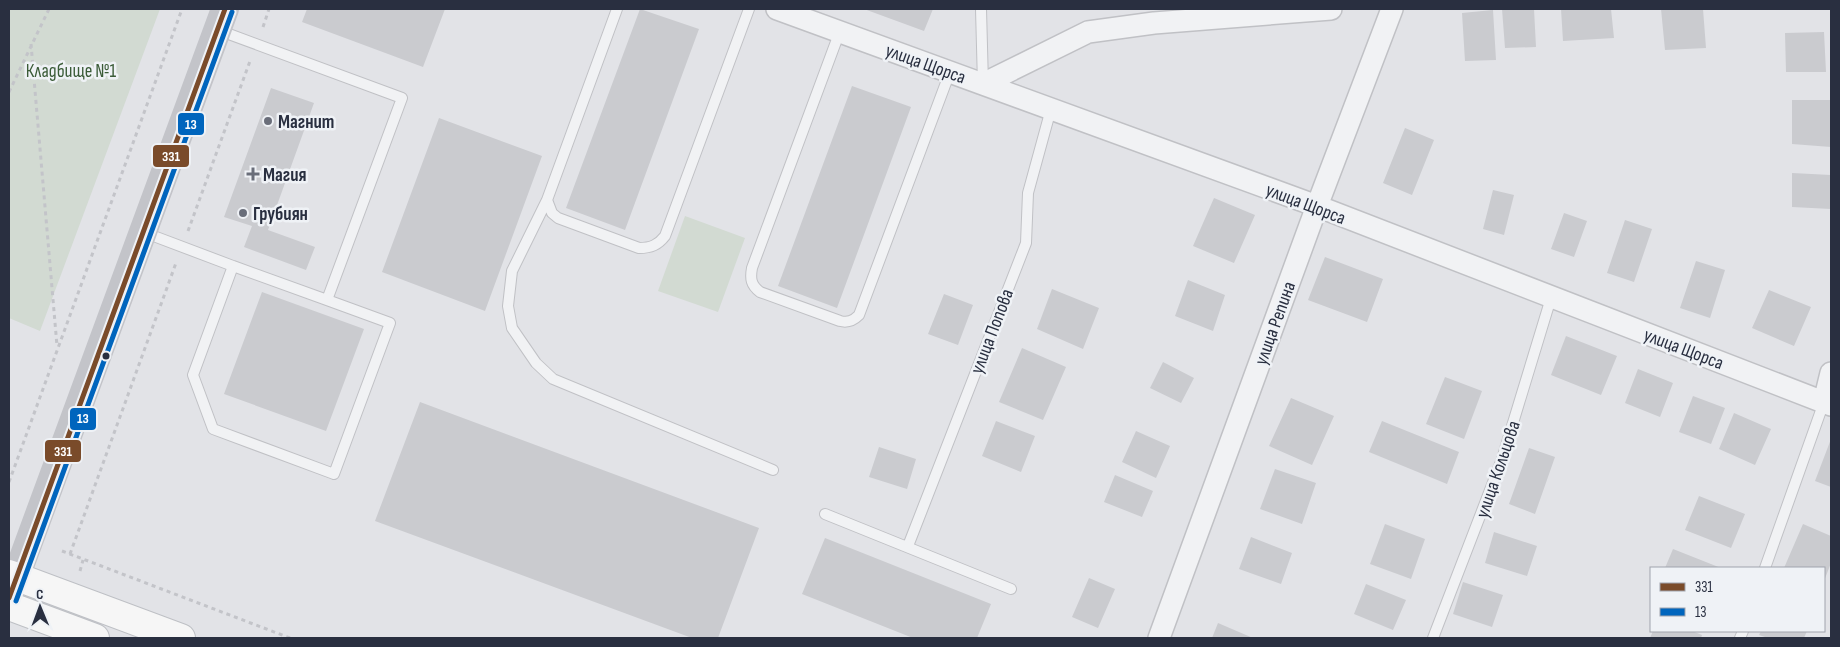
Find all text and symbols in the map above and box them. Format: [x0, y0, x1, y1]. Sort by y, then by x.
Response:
street label: улица Щорса [882, 39, 969, 90]
park label: Кладбище №1 [26, 60, 117, 83]
place label: Магнит [278, 111, 334, 134]
line badge: 13 [177, 112, 205, 136]
marker: Магнит [262, 115, 274, 127]
text: 13 [185, 116, 197, 133]
line badge: 331 [152, 144, 190, 168]
text: 331 [162, 148, 181, 165]
place label: Магия [263, 164, 307, 187]
marker: Магия [247, 168, 259, 180]
street label: улица Щорса [1262, 179, 1349, 230]
place label: Грубиян [253, 203, 308, 226]
marker: Грубиян [237, 207, 249, 219]
street label: улица Репина [1250, 279, 1301, 368]
street label: улица Попова [966, 286, 1019, 377]
street label: улица Щорса [1640, 324, 1727, 375]
unlabelled marker [101, 351, 111, 361]
line badge: 13 [69, 407, 97, 431]
text: 13 [77, 410, 89, 427]
street label: улица Кольцова [1471, 418, 1526, 521]
line badge: 331 [44, 439, 82, 463]
text: 331 [54, 443, 73, 460]
legend [1650, 567, 1825, 632]
text: 331 [1695, 578, 1714, 597]
north arrow [15, 582, 65, 632]
text: С [36, 586, 44, 603]
text: 13 [1695, 603, 1707, 622]

